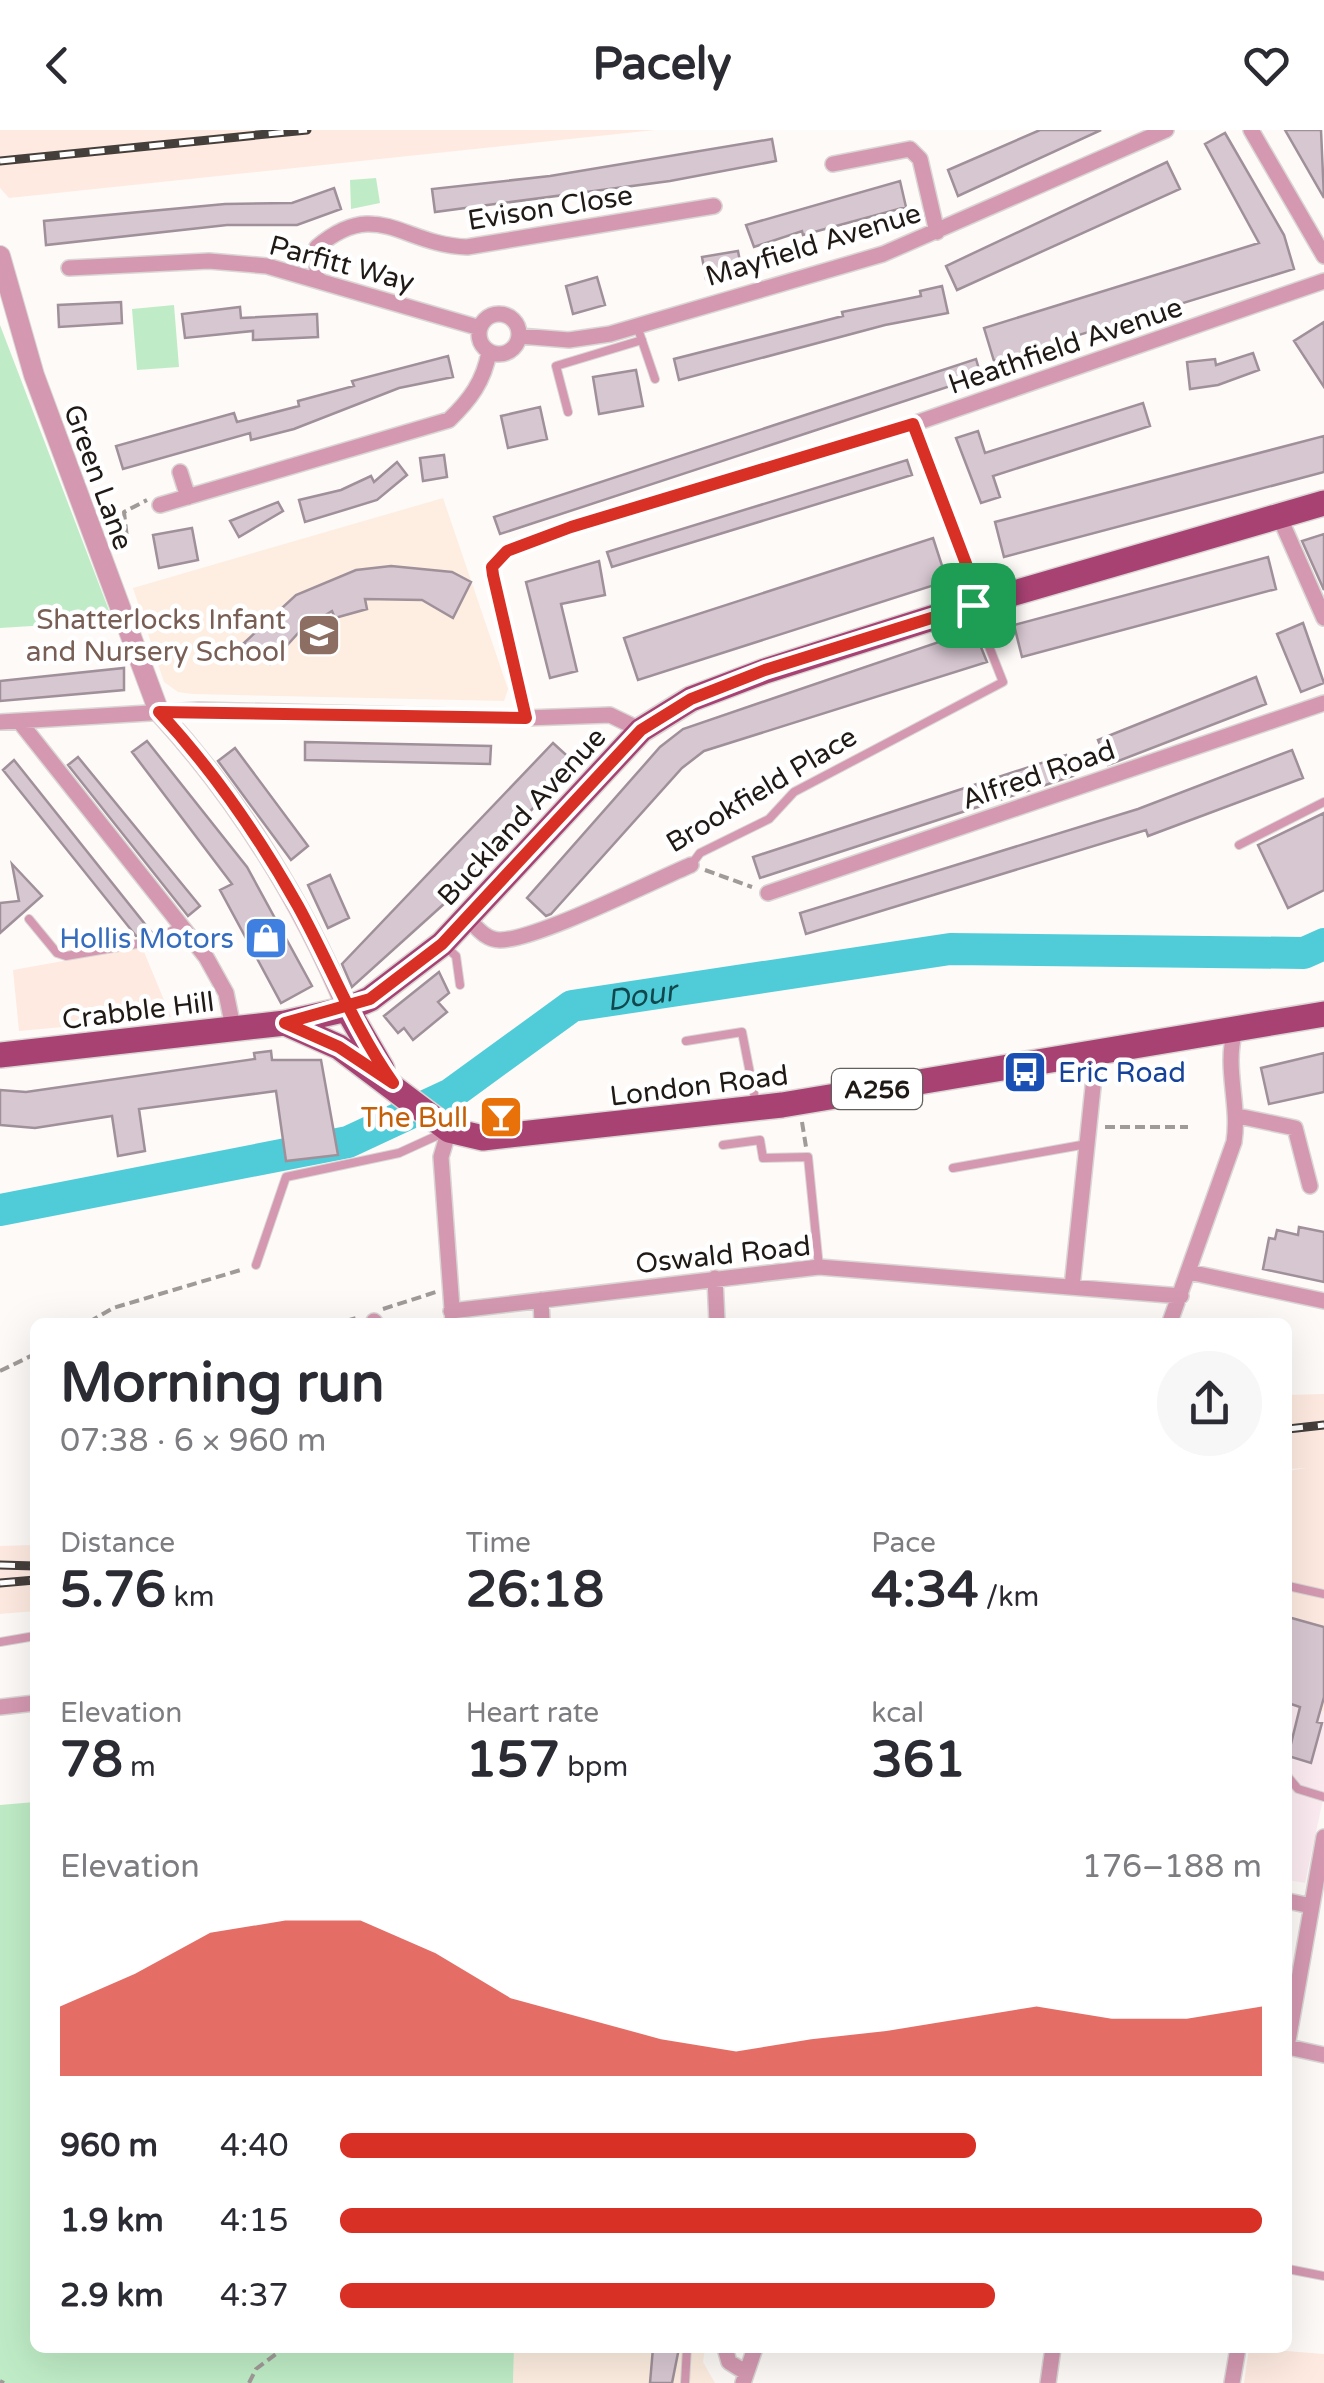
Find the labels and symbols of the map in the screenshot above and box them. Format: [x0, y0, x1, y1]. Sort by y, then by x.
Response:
street label: Evison Close [465, 178, 635, 238]
street label: Mayfield Avenue [702, 196, 925, 294]
street label: Parfitt Way [265, 228, 418, 300]
street label: Heathfield Avenue [944, 290, 1187, 402]
street label: Green Lane [56, 400, 140, 555]
pin [931, 563, 1016, 648]
place label: Shatterlocks Infant and Nursery School [26, 603, 286, 669]
school or university icon: Shatterlocks Infant and Nursery School [296, 612, 342, 658]
street label: Buckland Avenue [430, 720, 613, 913]
street label: Brookfield Place [660, 720, 863, 860]
street label: Alfred Road [957, 733, 1119, 817]
shop icon: Hollis Motors [243, 915, 289, 961]
place label: Hollis Motors [59, 922, 234, 956]
water label: Dour [604, 972, 682, 1020]
street label: Crabble Hill [60, 985, 216, 1037]
bus stop icon: Eric Road [1002, 1049, 1048, 1095]
place label: Eric Road [1058, 1056, 1186, 1090]
street label: London Road [608, 1058, 790, 1114]
road number: A256 [832, 1069, 922, 1109]
bar icon: The Bull [478, 1094, 524, 1140]
place label: The Bull [361, 1101, 468, 1135]
street label: Oswald Road [634, 1229, 812, 1281]

